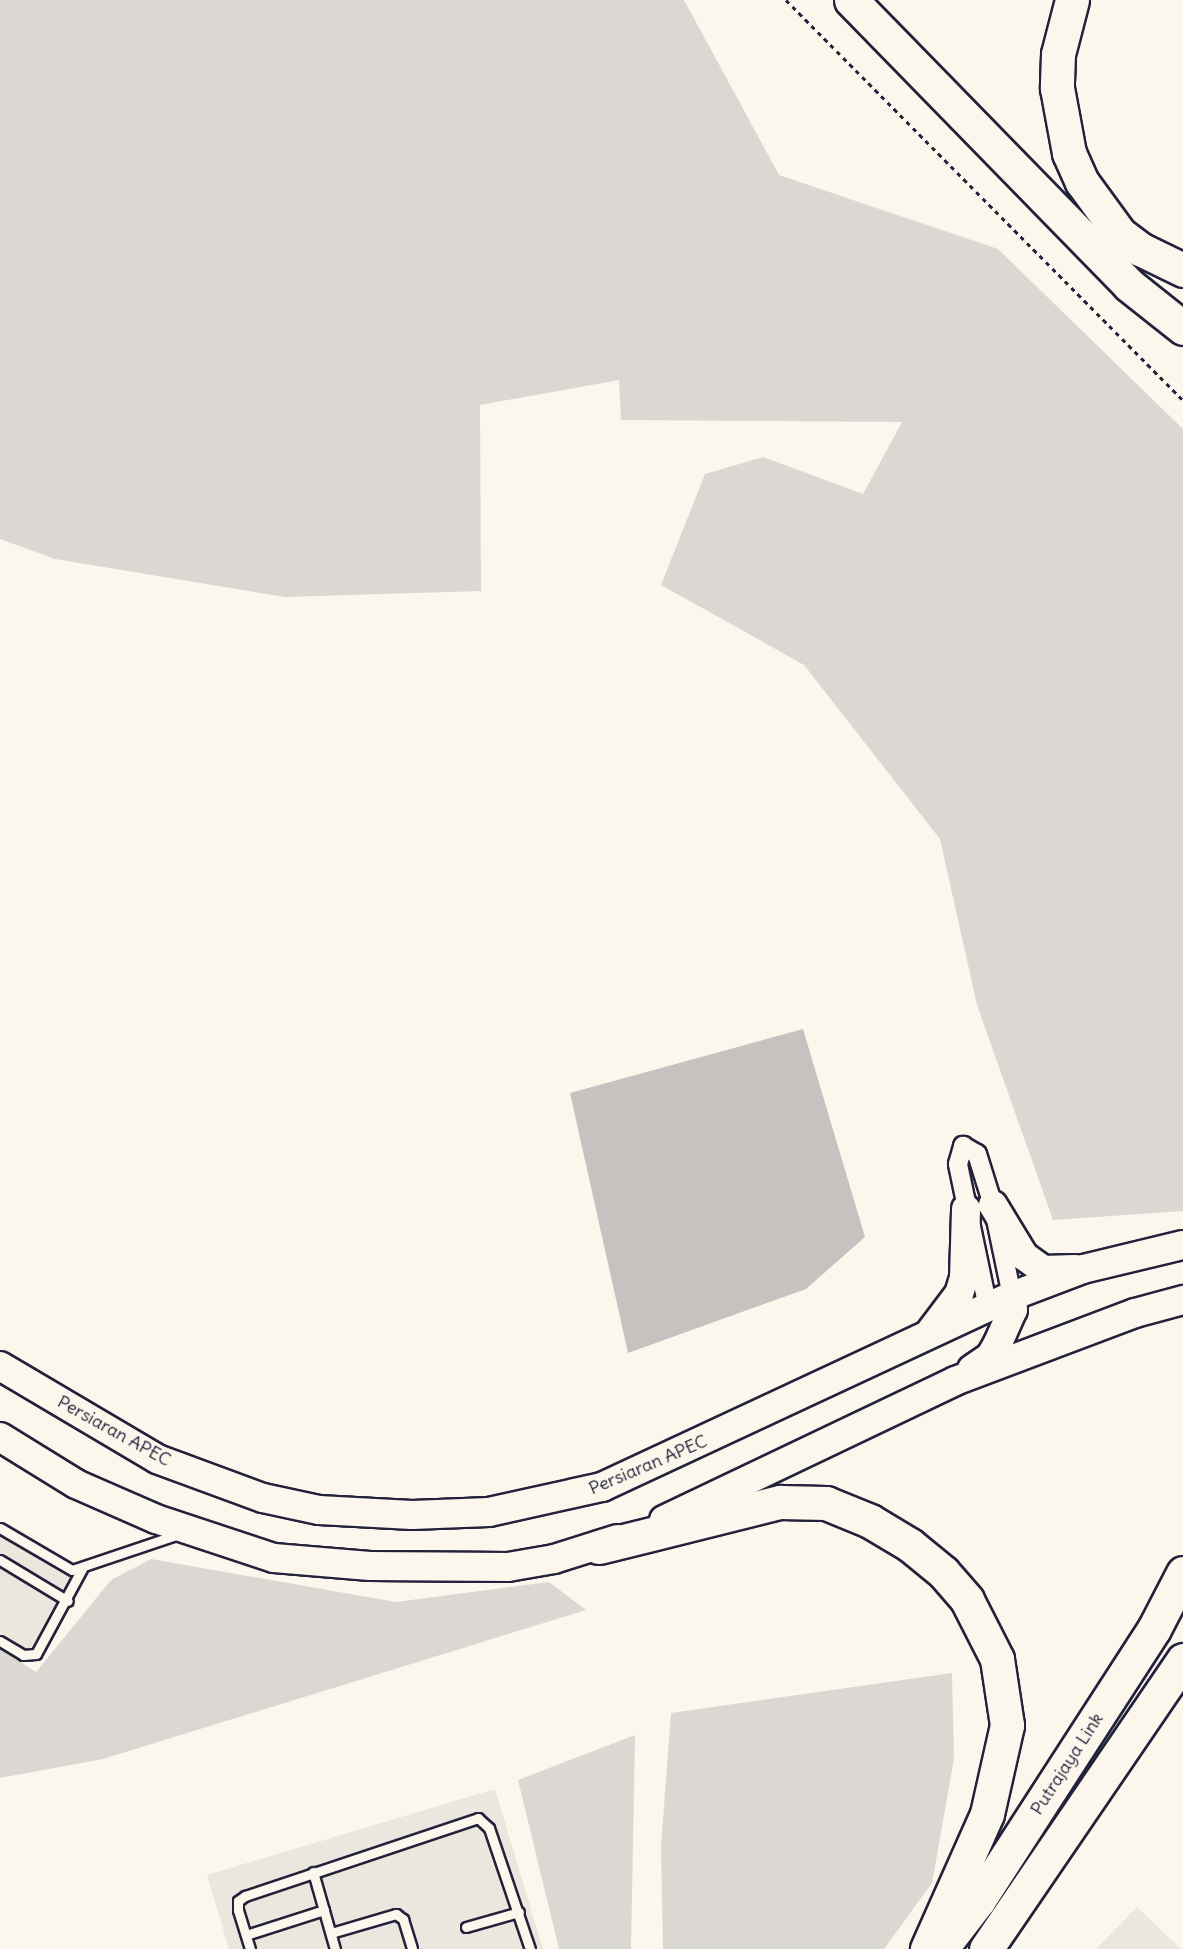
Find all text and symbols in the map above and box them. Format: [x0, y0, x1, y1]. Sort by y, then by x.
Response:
street label: Persiaran APEC [54, 1391, 174, 1471]
street label: Persiaran APEC [586, 1430, 710, 1500]
street label: Putrajaya Link [1026, 1709, 1108, 1819]

